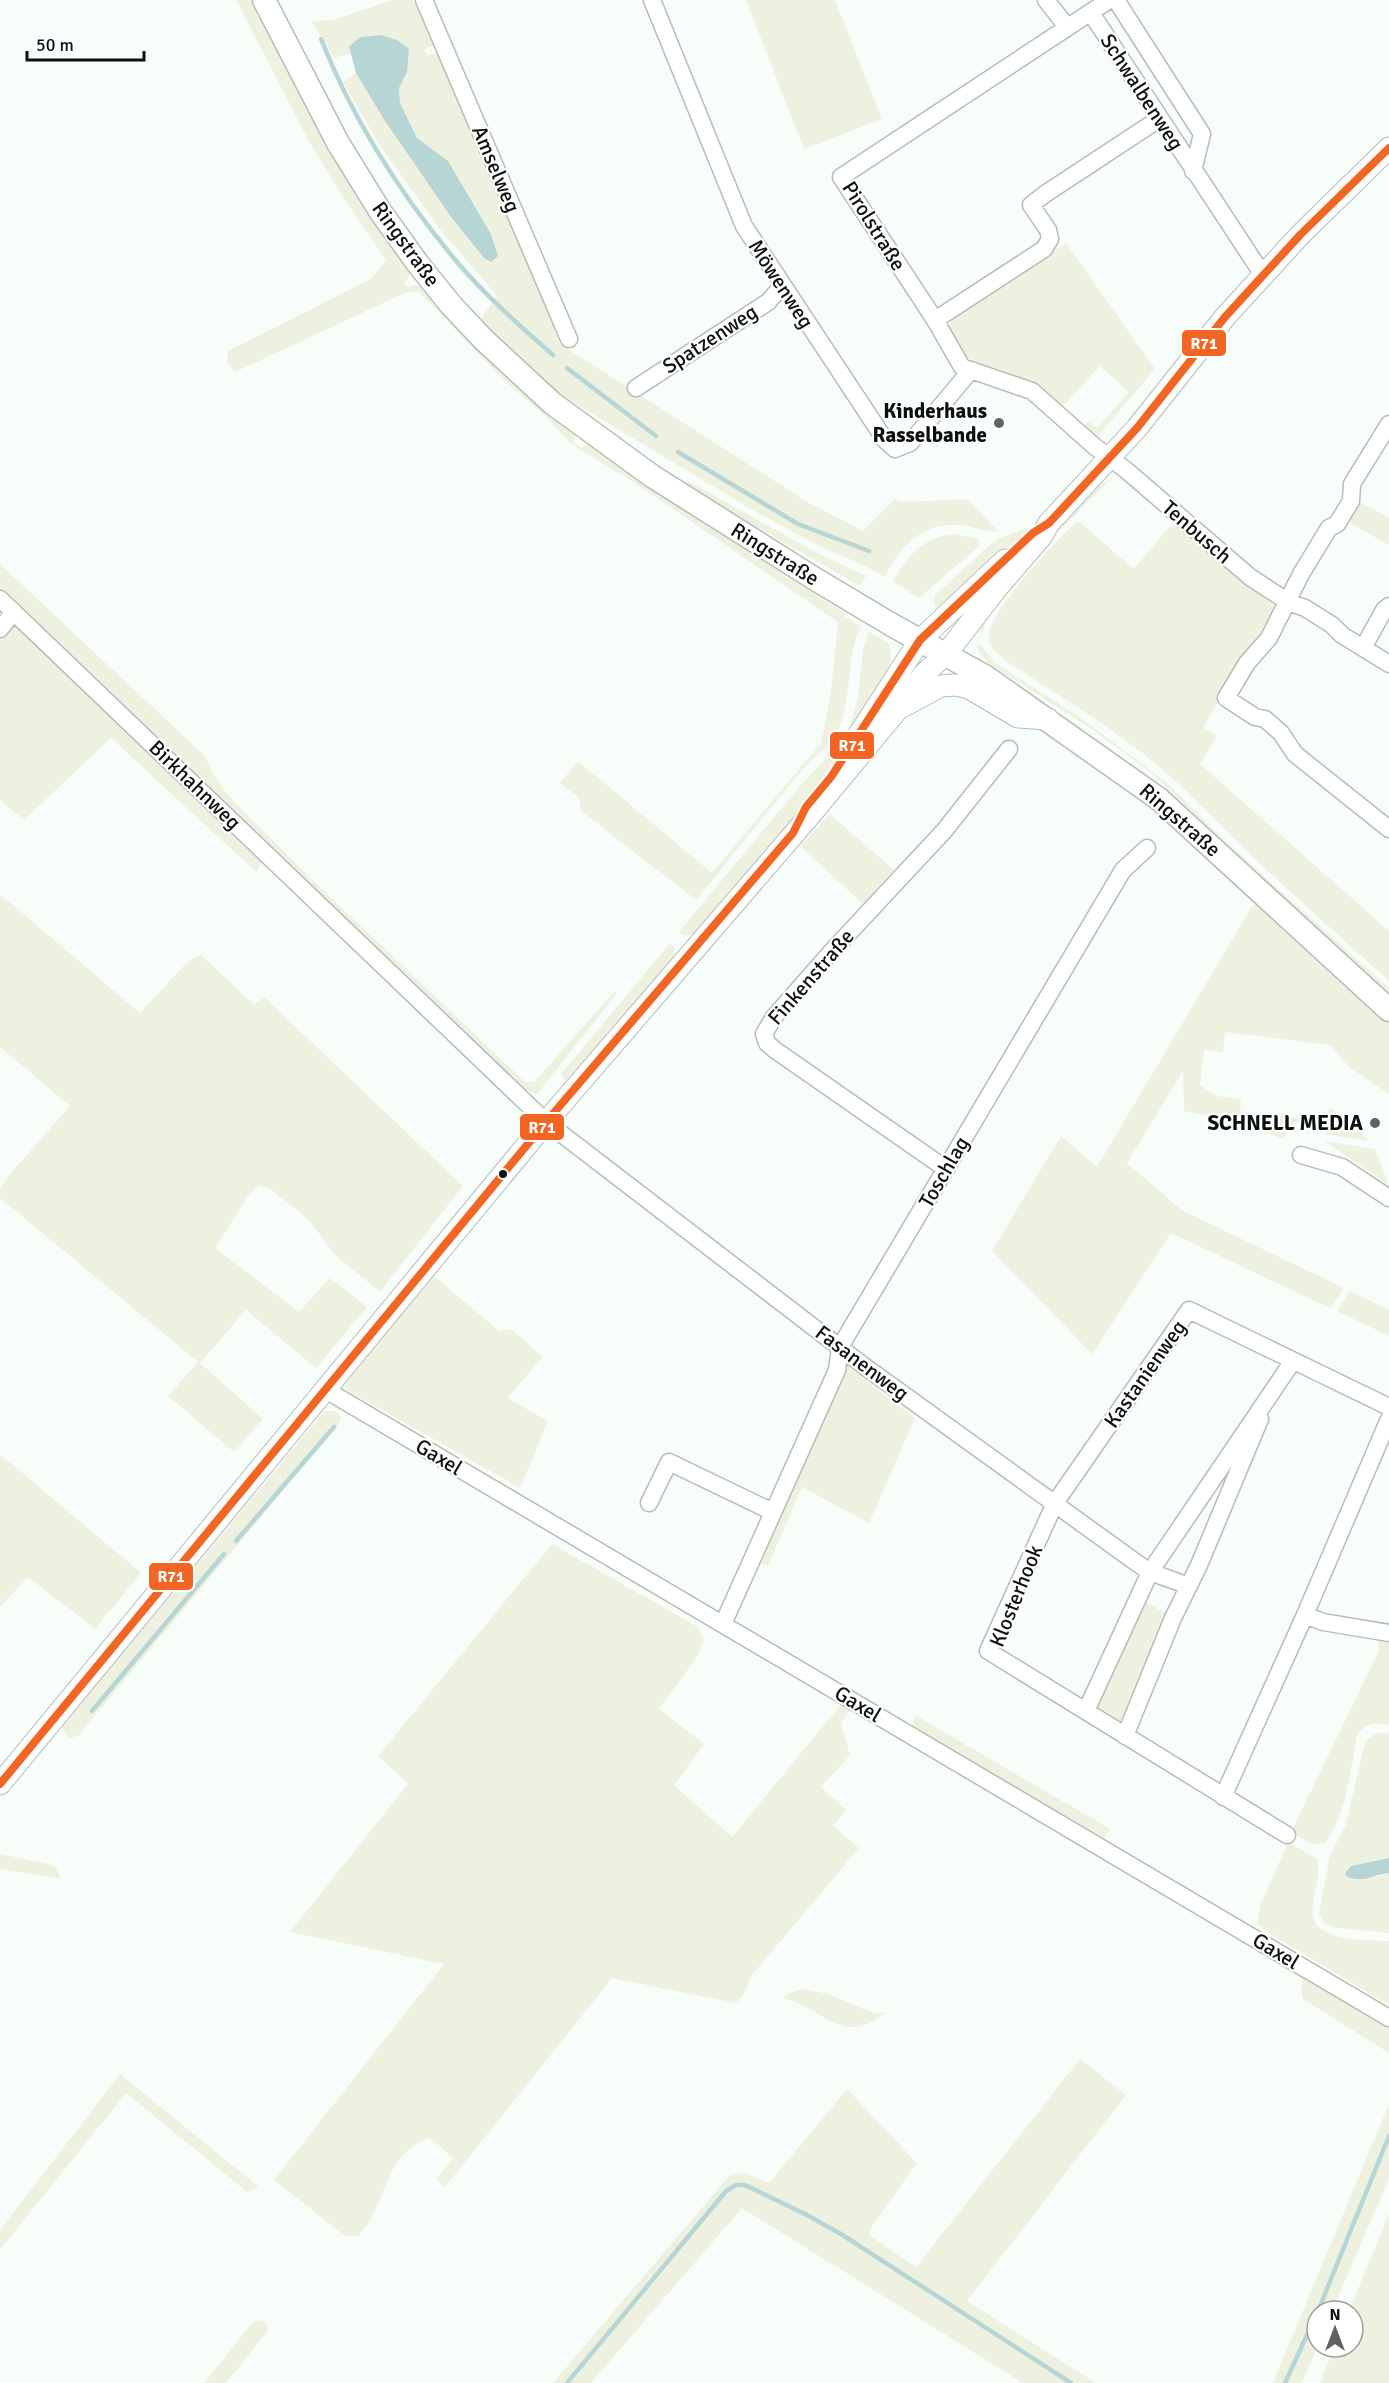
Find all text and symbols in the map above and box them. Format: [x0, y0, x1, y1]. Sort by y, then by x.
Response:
scale bar [27, 24, 144, 62]
street label: Schwalbenweg [1095, 29, 1189, 155]
text: 50 m [36, 34, 74, 56]
street label: Amselweg [466, 122, 526, 216]
street label: Pirolstraße [836, 177, 912, 275]
street label: Ringstraße [366, 196, 446, 292]
street label: Möwenweg [743, 235, 819, 333]
street label: Spatzenweg [658, 299, 762, 379]
line badge: R71 [1181, 329, 1227, 357]
text: R71 [1190, 334, 1218, 354]
place label: Kinderhaus Rasselbande [873, 398, 987, 448]
marker: Kinderhaus Rasselbande [992, 416, 1006, 430]
street label: Tenbusch [1157, 495, 1237, 569]
street label: Ringstraße [726, 517, 824, 591]
line badge: R71 [829, 731, 875, 760]
street label: Birkhahnweg [144, 735, 246, 835]
text: R71 [838, 736, 866, 756]
street label: Ringstraße [1134, 778, 1226, 862]
street label: Finkenstraße [762, 924, 860, 1030]
place label: SCHNELL MEDIA [1208, 1110, 1364, 1136]
line badge: R71 [519, 1113, 565, 1141]
marker: SCHNELL MEDIA [1368, 1116, 1382, 1130]
text: R71 [528, 1118, 556, 1138]
street label: Toschlag [913, 1132, 975, 1212]
unlabelled marker [497, 1168, 509, 1180]
street label: Kastanienweg [1098, 1315, 1192, 1433]
street label: Fasanenweg [810, 1319, 914, 1407]
street label: Gaxel [411, 1433, 467, 1481]
street label: Klosterhook [984, 1541, 1048, 1651]
line badge: R71 [148, 1562, 194, 1591]
text: R71 [157, 1567, 185, 1587]
street label: Gaxel [830, 1680, 886, 1728]
street label: Gaxel [1248, 1927, 1304, 1975]
north arrow [1305, 2299, 1365, 2359]
text: N [1329, 2305, 1341, 2325]

